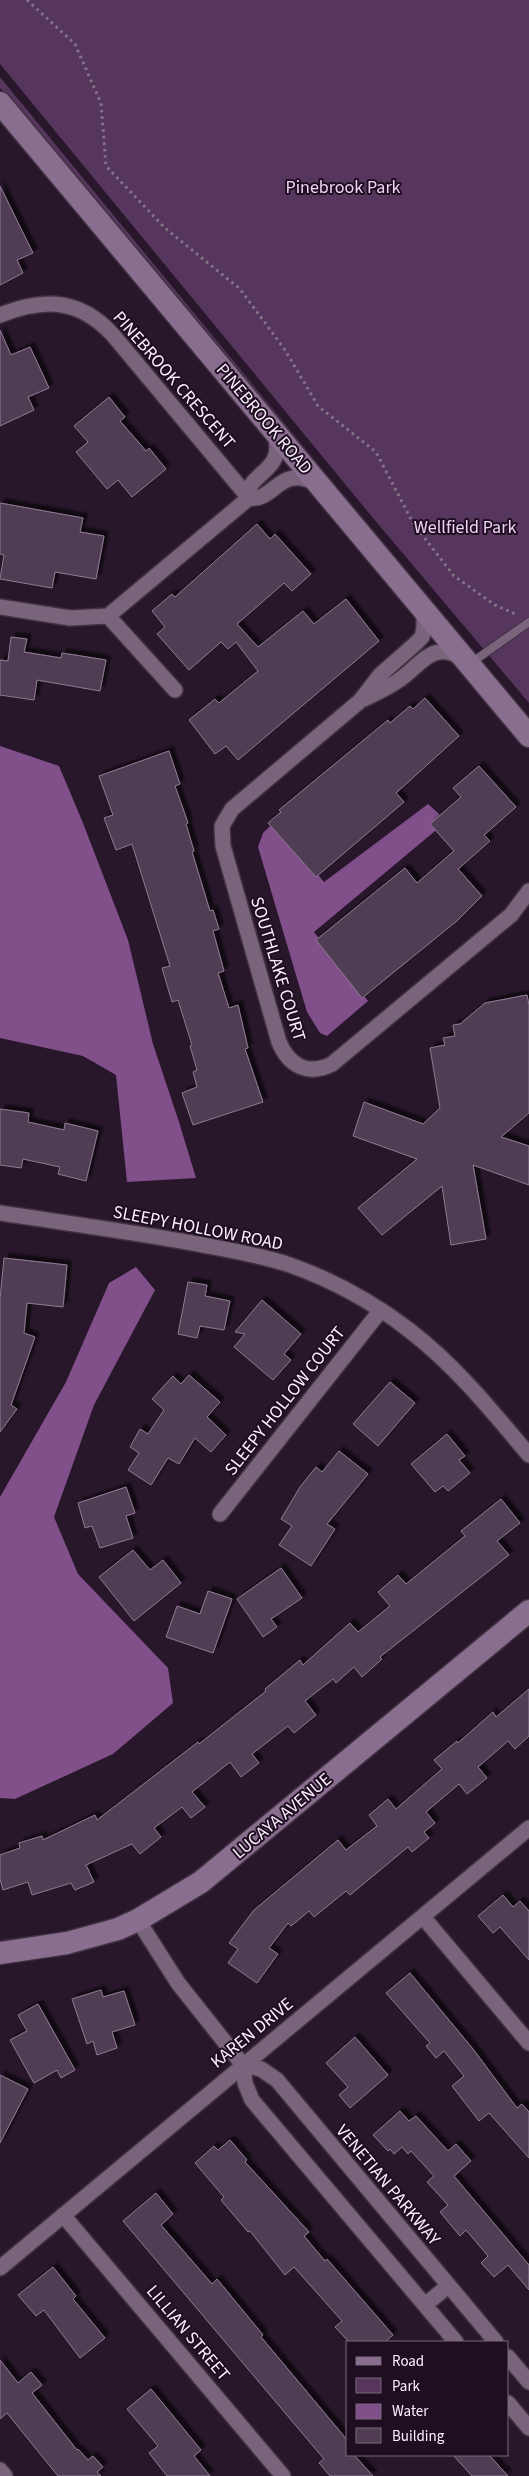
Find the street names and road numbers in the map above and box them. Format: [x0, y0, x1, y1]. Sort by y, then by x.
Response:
street label: PINEBROOK CRESCENT [107, 306, 241, 455]
street label: PINEBROOK ROAD [210, 358, 318, 480]
street label: SOUTHLAKE COURT [244, 894, 312, 1045]
street label: SLEEPY HOLLOW ROAD [111, 1199, 285, 1257]
street label: SLEEPY HOLLOW COURT [219, 1321, 351, 1481]
street label: LUCAYA AVENUE [227, 1767, 337, 1865]
street label: KAREN DRIVE [205, 1992, 299, 2074]
street label: VENETIAN PARKWAY [330, 2119, 446, 2251]
street label: LILLIAN STREET [140, 2280, 236, 2387]

